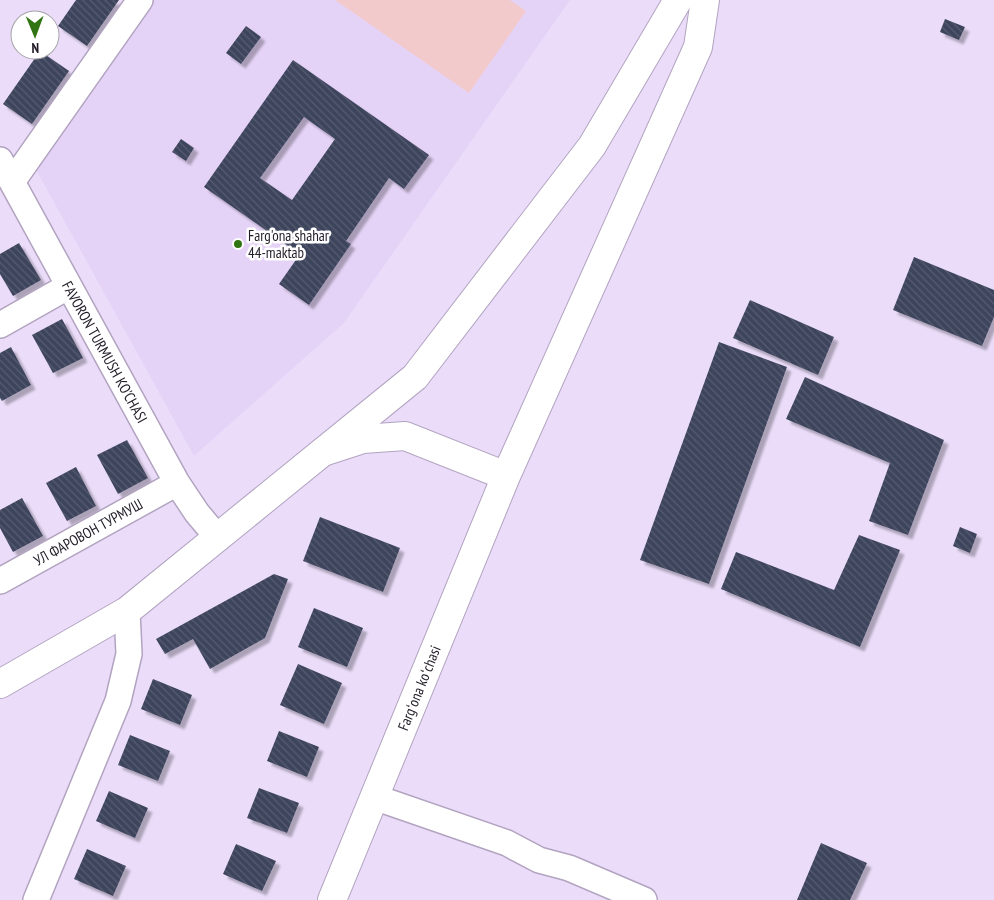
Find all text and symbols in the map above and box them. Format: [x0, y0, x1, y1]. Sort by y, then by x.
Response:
north arrow [10, 10, 60, 60]
text: N [31, 39, 39, 57]
place label: Farg'ona shahar 44-maktab [248, 226, 330, 262]
marker: Farg'ona shahar 44-maktab [232, 238, 244, 250]
street label: FAVORON TURMUSH KO'CHASI [58, 278, 152, 426]
street label: УЛ ФАРОВОН ТУРМУШ [30, 494, 146, 570]
street label: Fargʻona koʻchasi [393, 643, 445, 733]

